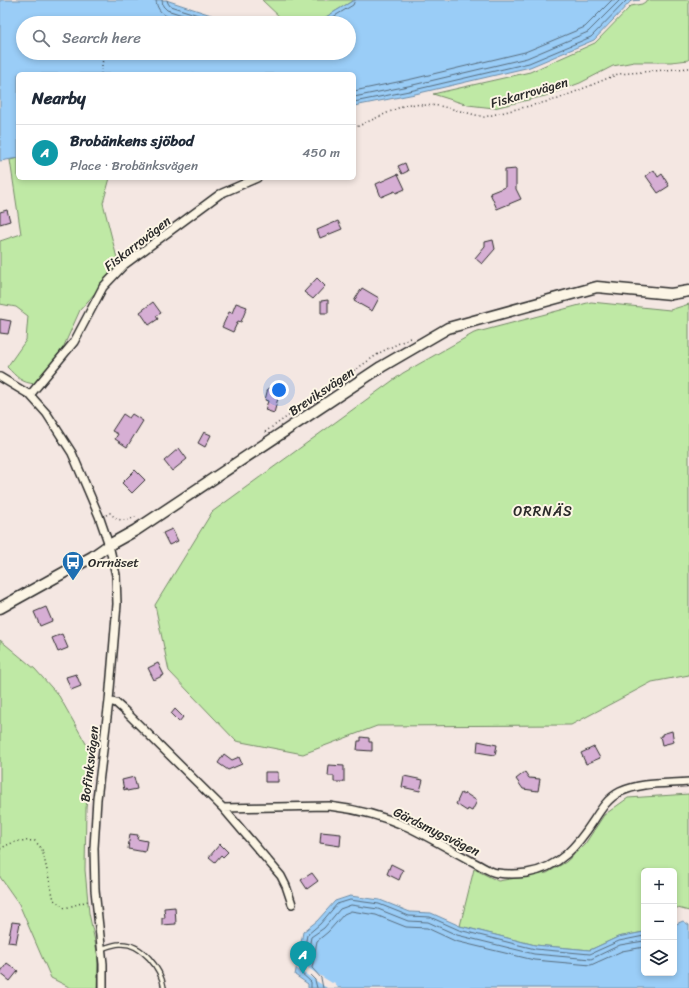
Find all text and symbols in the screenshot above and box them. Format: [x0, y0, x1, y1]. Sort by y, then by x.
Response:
search box [16, 16, 356, 60]
text: Search here [62, 25, 141, 51]
icon: search [30, 27, 52, 49]
street label: Fiskarrovägen [488, 70, 571, 115]
text: Nearby [32, 83, 86, 113]
text: Brobänkens sjöbod [70, 128, 194, 154]
text: A [41, 141, 49, 164]
text: 450 m [302, 141, 340, 164]
text: Place · Brobänksvägen [70, 154, 198, 177]
street label: Fiskarrovägen [99, 210, 176, 277]
street label: Breviksvägen [284, 361, 359, 422]
your location [269, 380, 289, 400]
district label: ORRNÄS [513, 499, 573, 524]
bus stop icon: Orrnäset [60, 549, 86, 582]
place label: Orrnäset [88, 551, 139, 574]
street label: Bofinksvägen [73, 725, 106, 803]
street label: Gärdsmygsvägen [389, 800, 484, 862]
map controls [641, 868, 677, 976]
button: + [641, 868, 677, 904]
button: − [641, 904, 677, 940]
button: layers [641, 940, 677, 976]
pin: A [290, 941, 316, 974]

